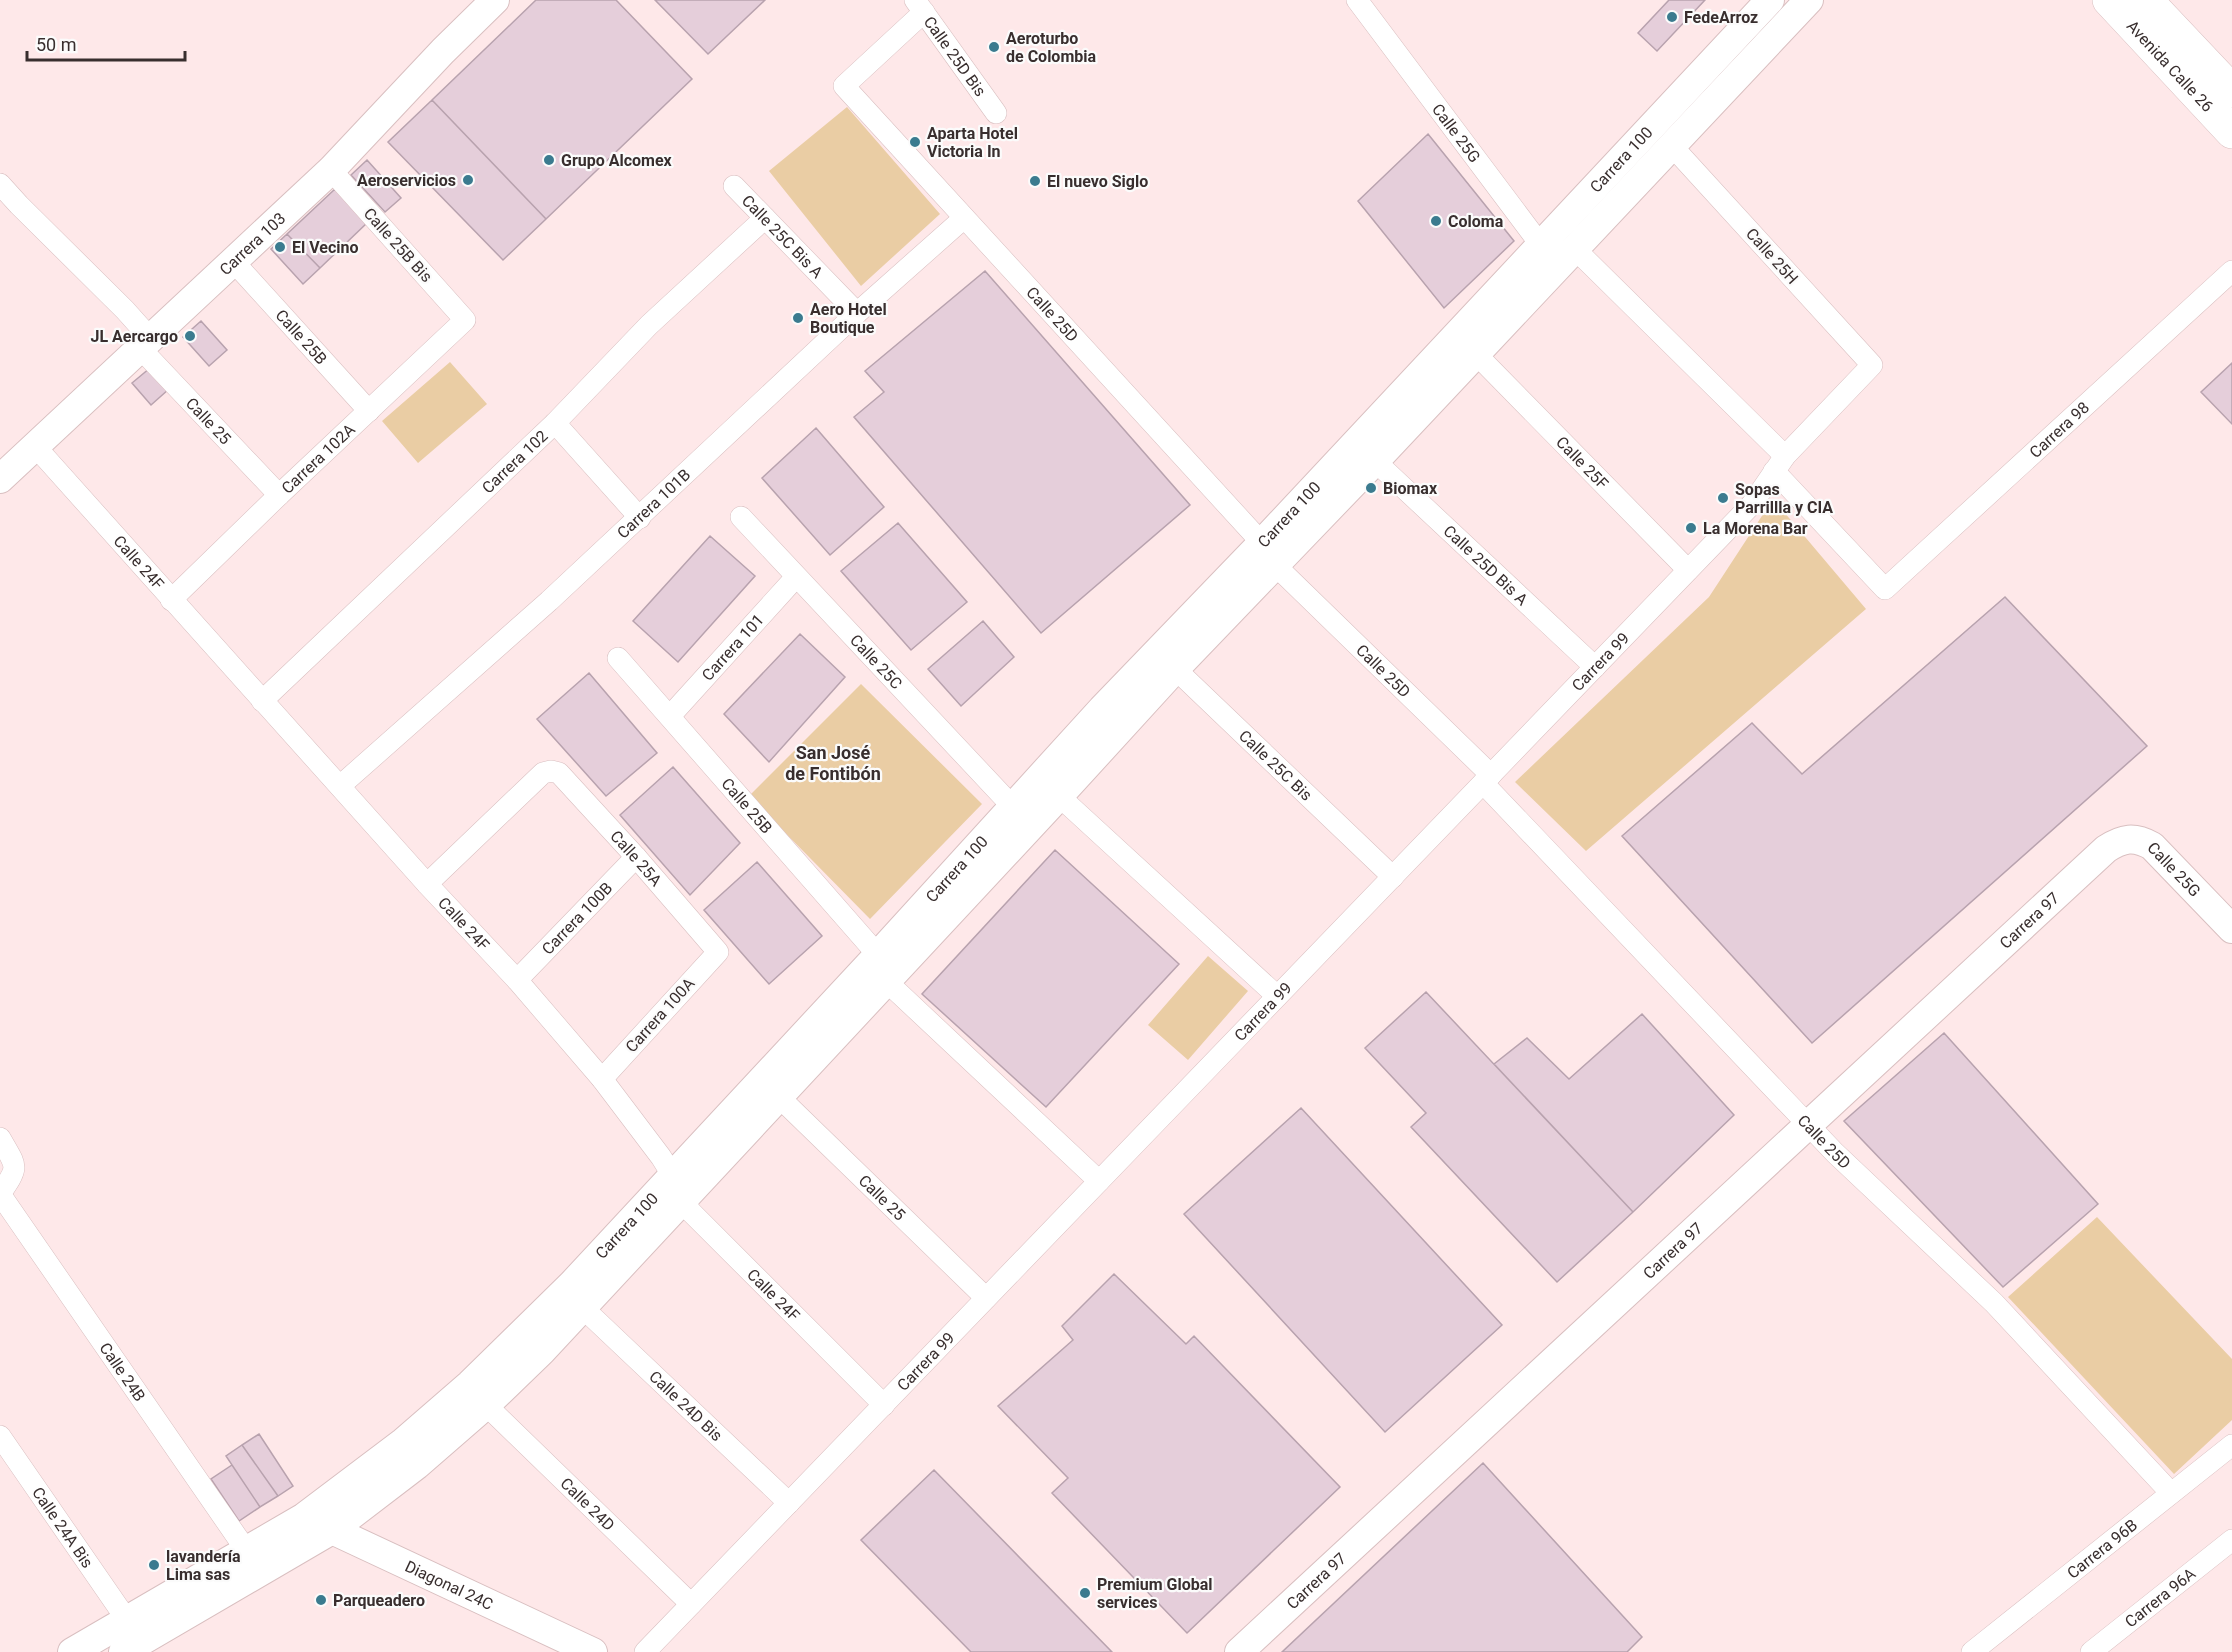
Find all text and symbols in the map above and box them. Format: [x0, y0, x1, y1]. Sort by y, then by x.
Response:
place label: FedeArroz [1684, 8, 1758, 27]
marker: FedeArroz [1665, 10, 1679, 24]
street label: Calle 25D Bis [920, 12, 990, 100]
street label: Avenida Calle 26 [2123, 16, 2218, 115]
scale bar [27, 24, 184, 62]
place label: Aeroturbo de Colombia [1006, 29, 1096, 66]
text: 50 m [36, 34, 76, 55]
marker: Aeroturbo de Colombia [987, 40, 1001, 54]
street label: Calle 25G [1429, 100, 1485, 166]
street label: Carrera 100 [1586, 123, 1656, 196]
place label: Aparta Hotel Victoria In [927, 124, 1018, 161]
marker: Aparta Hotel Victoria In [908, 135, 922, 149]
place label: Grupo Alcomex [561, 151, 673, 170]
marker: Grupo Alcomex [542, 153, 556, 167]
place label: Aeroservicios [357, 171, 456, 190]
place label: El nuevo Siglo [1047, 172, 1148, 191]
marker: Aeroservicios [461, 173, 475, 187]
marker: El nuevo Siglo [1028, 174, 1042, 188]
street label: Calle 25C Bis A [738, 191, 828, 282]
street label: Calle 25B Bis [360, 204, 436, 286]
street label: Carrera 103 [215, 208, 289, 279]
place label: Coloma [1448, 212, 1504, 231]
marker: Coloma [1429, 214, 1443, 228]
street label: Calle 25H [1742, 224, 1802, 288]
place label: El Vecino [292, 238, 359, 257]
marker: El Vecino [273, 240, 287, 254]
street label: Calle 25D [1023, 283, 1082, 345]
place label: Aero Hotel Boutique [810, 300, 887, 337]
street label: Calle 25B [272, 305, 331, 368]
marker: Aero Hotel Boutique [791, 311, 805, 325]
place label: JL Aercargo [91, 327, 178, 346]
marker: JL Aercargo [183, 329, 197, 343]
street label: Calle 25 [182, 393, 235, 448]
street label: Carrera 98 [2025, 398, 2093, 462]
street label: Carrera 102A [277, 419, 359, 497]
street label: Carrera 102 [478, 426, 551, 497]
street label: Calle 25F [1553, 432, 1613, 493]
street label: Carrera 101B [613, 465, 694, 542]
street label: Carrera 100 [1254, 477, 1324, 551]
place label: Biomax [1383, 479, 1438, 498]
place label: Sopas Parrillla y CIA [1735, 480, 1833, 517]
marker: Biomax [1364, 481, 1378, 495]
marker: Sopas Parrillla y CIA [1716, 491, 1730, 505]
place label: La Morena Bar [1703, 519, 1808, 538]
street label: Calle 25D Bis A [1440, 521, 1532, 609]
marker: La Morena Bar [1684, 521, 1698, 535]
street label: Calle 24F [110, 531, 168, 593]
street label: Carrera 101 [698, 610, 767, 684]
street label: Carrera 99 [1568, 628, 1633, 695]
street label: Calle 25C [846, 630, 907, 693]
street label: Calle 25D [1353, 640, 1415, 701]
street label: Calle 25C Bis [1235, 726, 1316, 804]
district label: San José de Fontibón [785, 742, 881, 784]
street label: Calle 25B [718, 774, 776, 837]
street label: Calle 25A [607, 826, 666, 890]
street label: Carrera 100 [922, 832, 992, 906]
street label: Calle 25G [2144, 838, 2205, 900]
street label: Carrera 100B [538, 878, 616, 958]
street label: Carrera 97 [1996, 888, 2063, 952]
street label: Calle 24F [435, 893, 494, 954]
street label: Carrera 100A [622, 973, 699, 1056]
street label: Carrera 99 [1230, 978, 1295, 1045]
street label: Calle 25D [1794, 1111, 1855, 1172]
street label: Calle 25 [855, 1171, 910, 1224]
street label: Carrera 100 [591, 1189, 662, 1262]
street label: Carrera 97 [1639, 1218, 1706, 1283]
street label: Calle 24F [744, 1265, 804, 1325]
street label: Carrera 99 [893, 1328, 958, 1394]
street label: Calle 24B [96, 1339, 150, 1405]
street label: Calle 24D Bis [645, 1366, 727, 1445]
street label: Calle 24D [557, 1473, 619, 1534]
street label: Calle 24A Bis [29, 1483, 98, 1571]
street label: Carrera 96B [2063, 1515, 2141, 1582]
place label: lavandería Lima sas [166, 1547, 241, 1584]
street label: Carrera 97 [1282, 1549, 1350, 1613]
street label: Diagonal 24C [402, 1556, 496, 1614]
marker: lavandería Lima sas [147, 1558, 161, 1572]
street label: Carrera 96A [2121, 1563, 2199, 1631]
place label: Premium Global services [1097, 1575, 1213, 1612]
marker: Premium Global services [1078, 1586, 1092, 1600]
place label: Parqueadero [333, 1591, 425, 1610]
marker: Parqueadero [314, 1593, 328, 1607]

